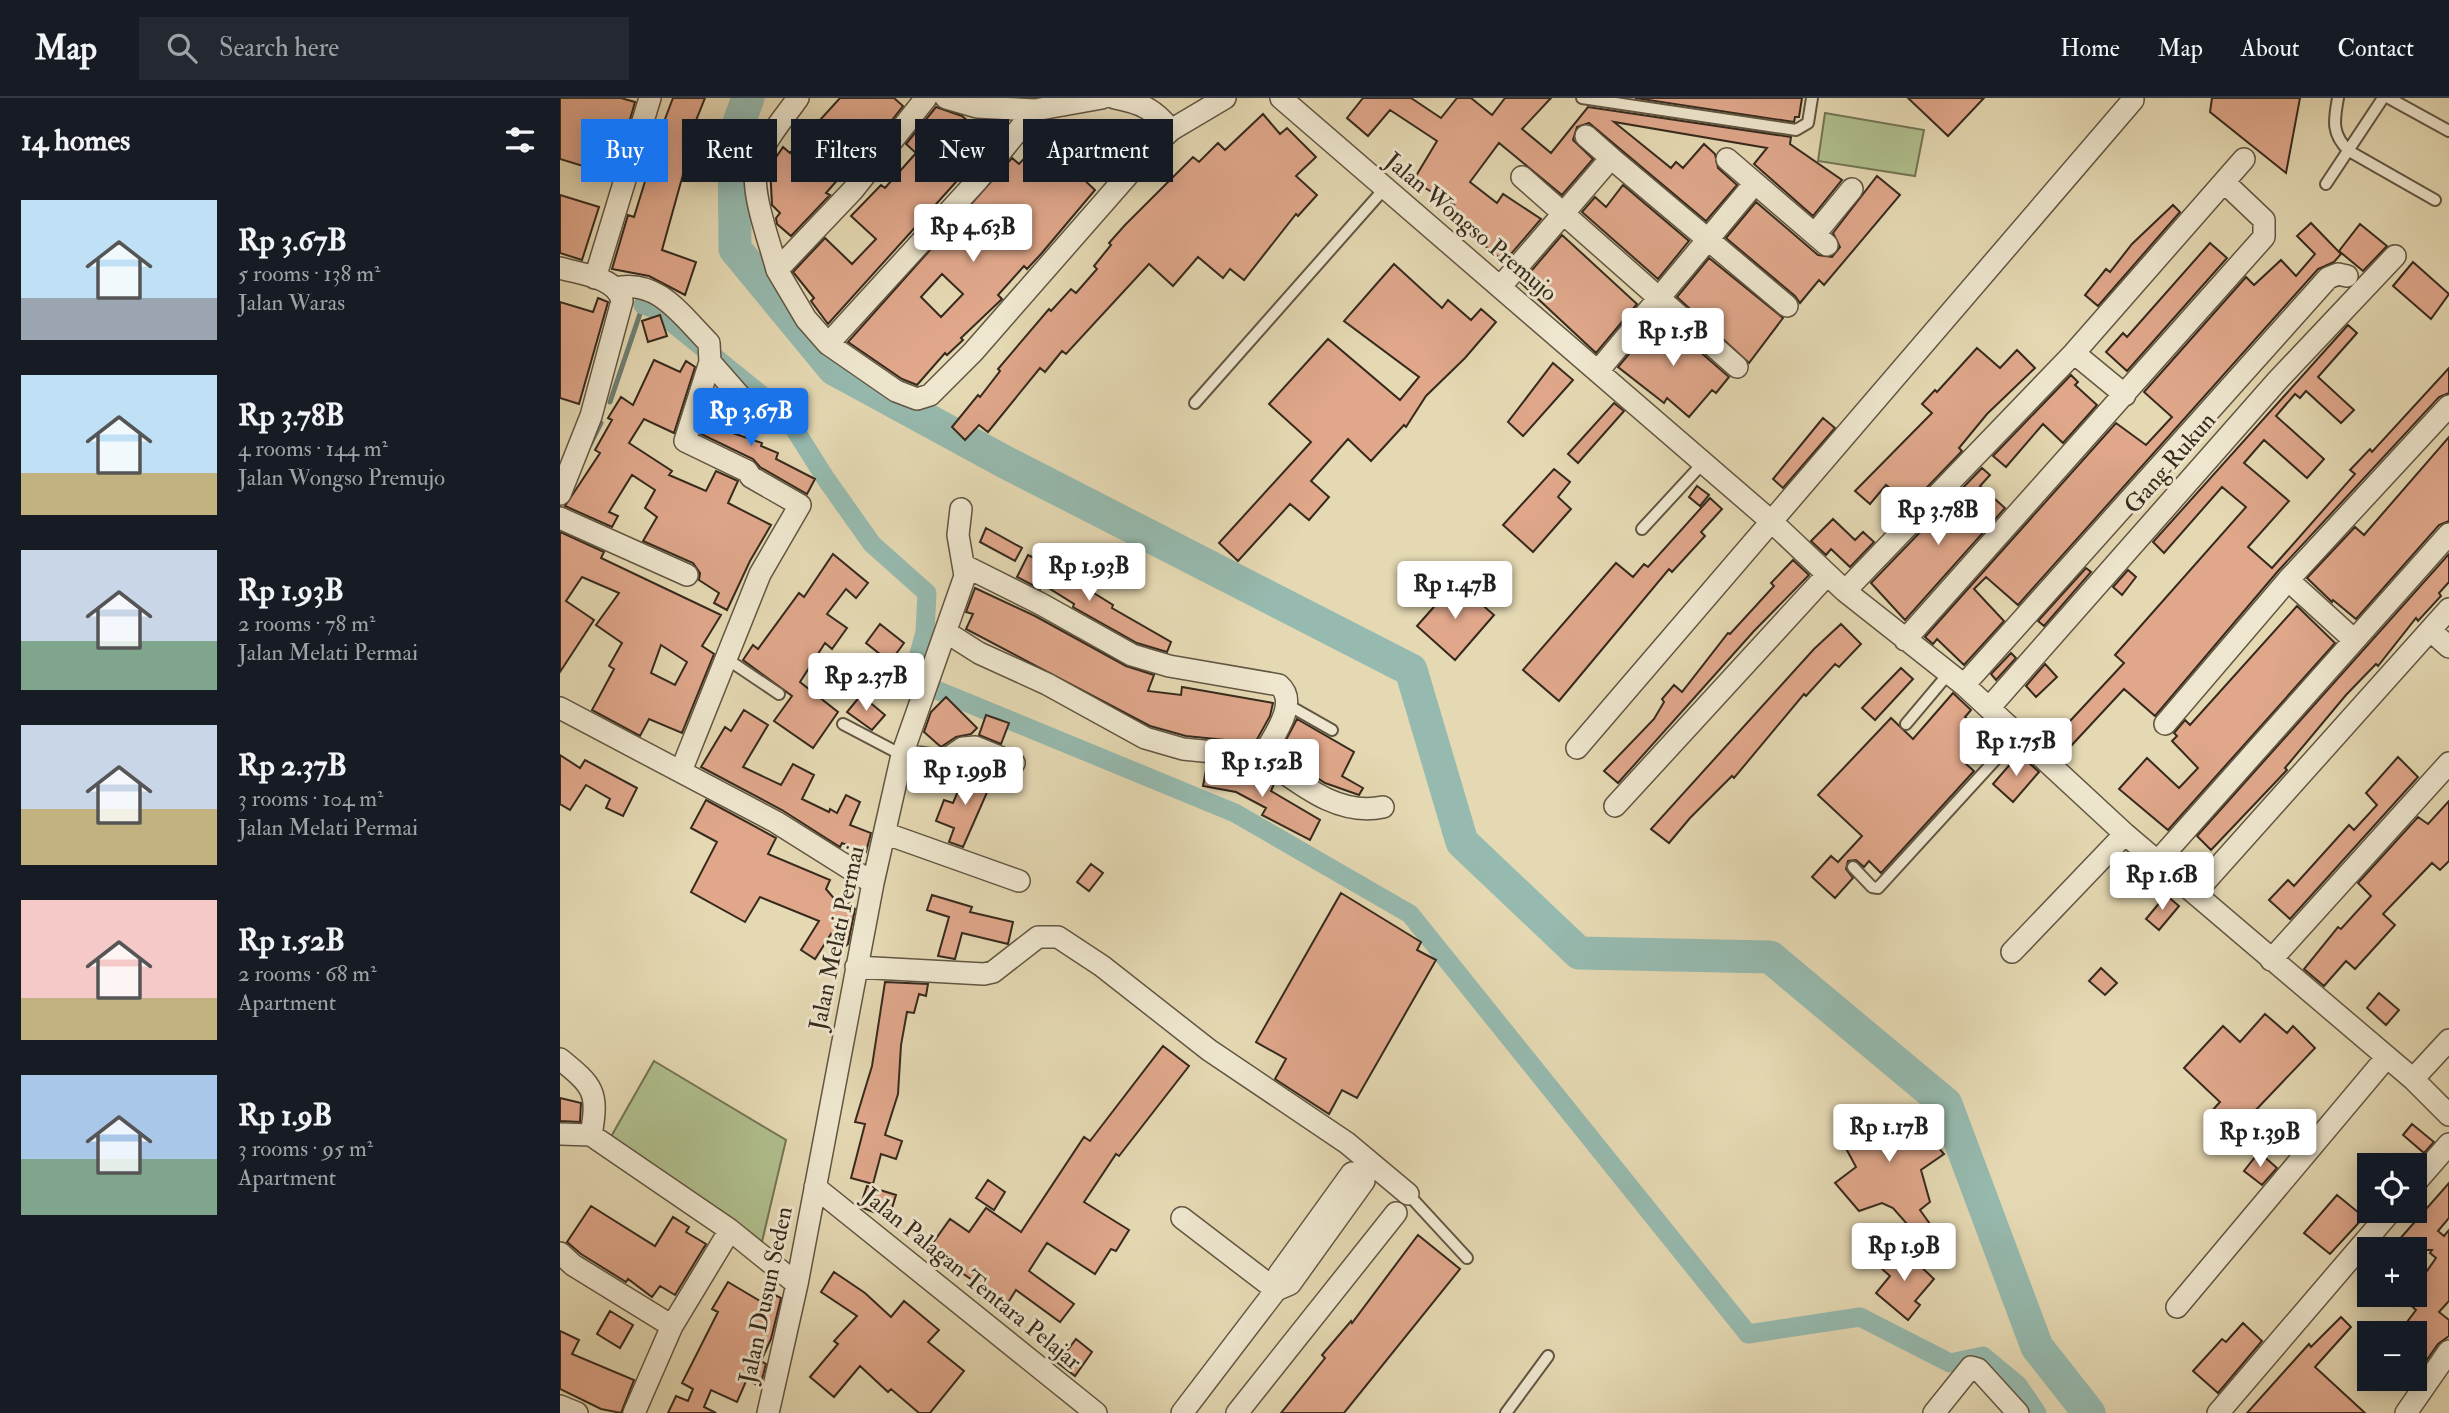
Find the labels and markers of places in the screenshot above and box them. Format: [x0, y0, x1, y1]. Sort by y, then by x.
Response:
pin: Rp 4.63B [901, 204, 1045, 264]
pin: Rp 1.5B [1608, 308, 1738, 368]
pin: Rp 3.67B [679, 388, 823, 448]
pin: Rp 3.78B [1866, 488, 2010, 547]
pin: Rp 1.93B [1017, 544, 1161, 603]
pin: Rp 1.47B [1383, 561, 1527, 621]
pin: Rp 2.37B [794, 654, 938, 713]
pin: Rp 1.75B [1944, 718, 2088, 778]
pin: Rp 1.52B [1190, 740, 1334, 799]
pin: Rp 1.99B [893, 748, 1037, 807]
pin: Rp 1.6B [2097, 852, 2227, 912]
pin: Rp 1.17B [1817, 1104, 1961, 1164]
pin: Rp 1.39B [2188, 1110, 2332, 1169]
pin: Rp 1.9B [1839, 1224, 1969, 1283]

